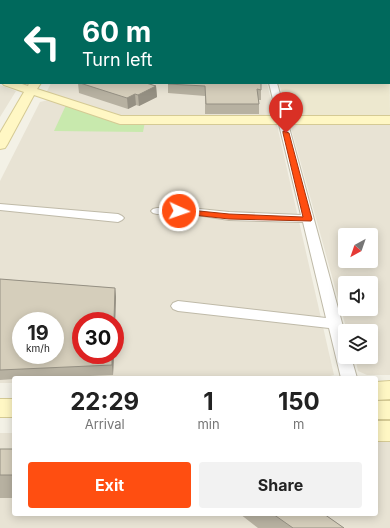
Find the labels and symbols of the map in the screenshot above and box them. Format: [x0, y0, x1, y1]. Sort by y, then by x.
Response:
pin [269, 92, 303, 133]
position arrow [158, 190, 200, 232]
north arrow [338, 228, 378, 268]
speed limit sign: 30 [72, 312, 124, 364]

